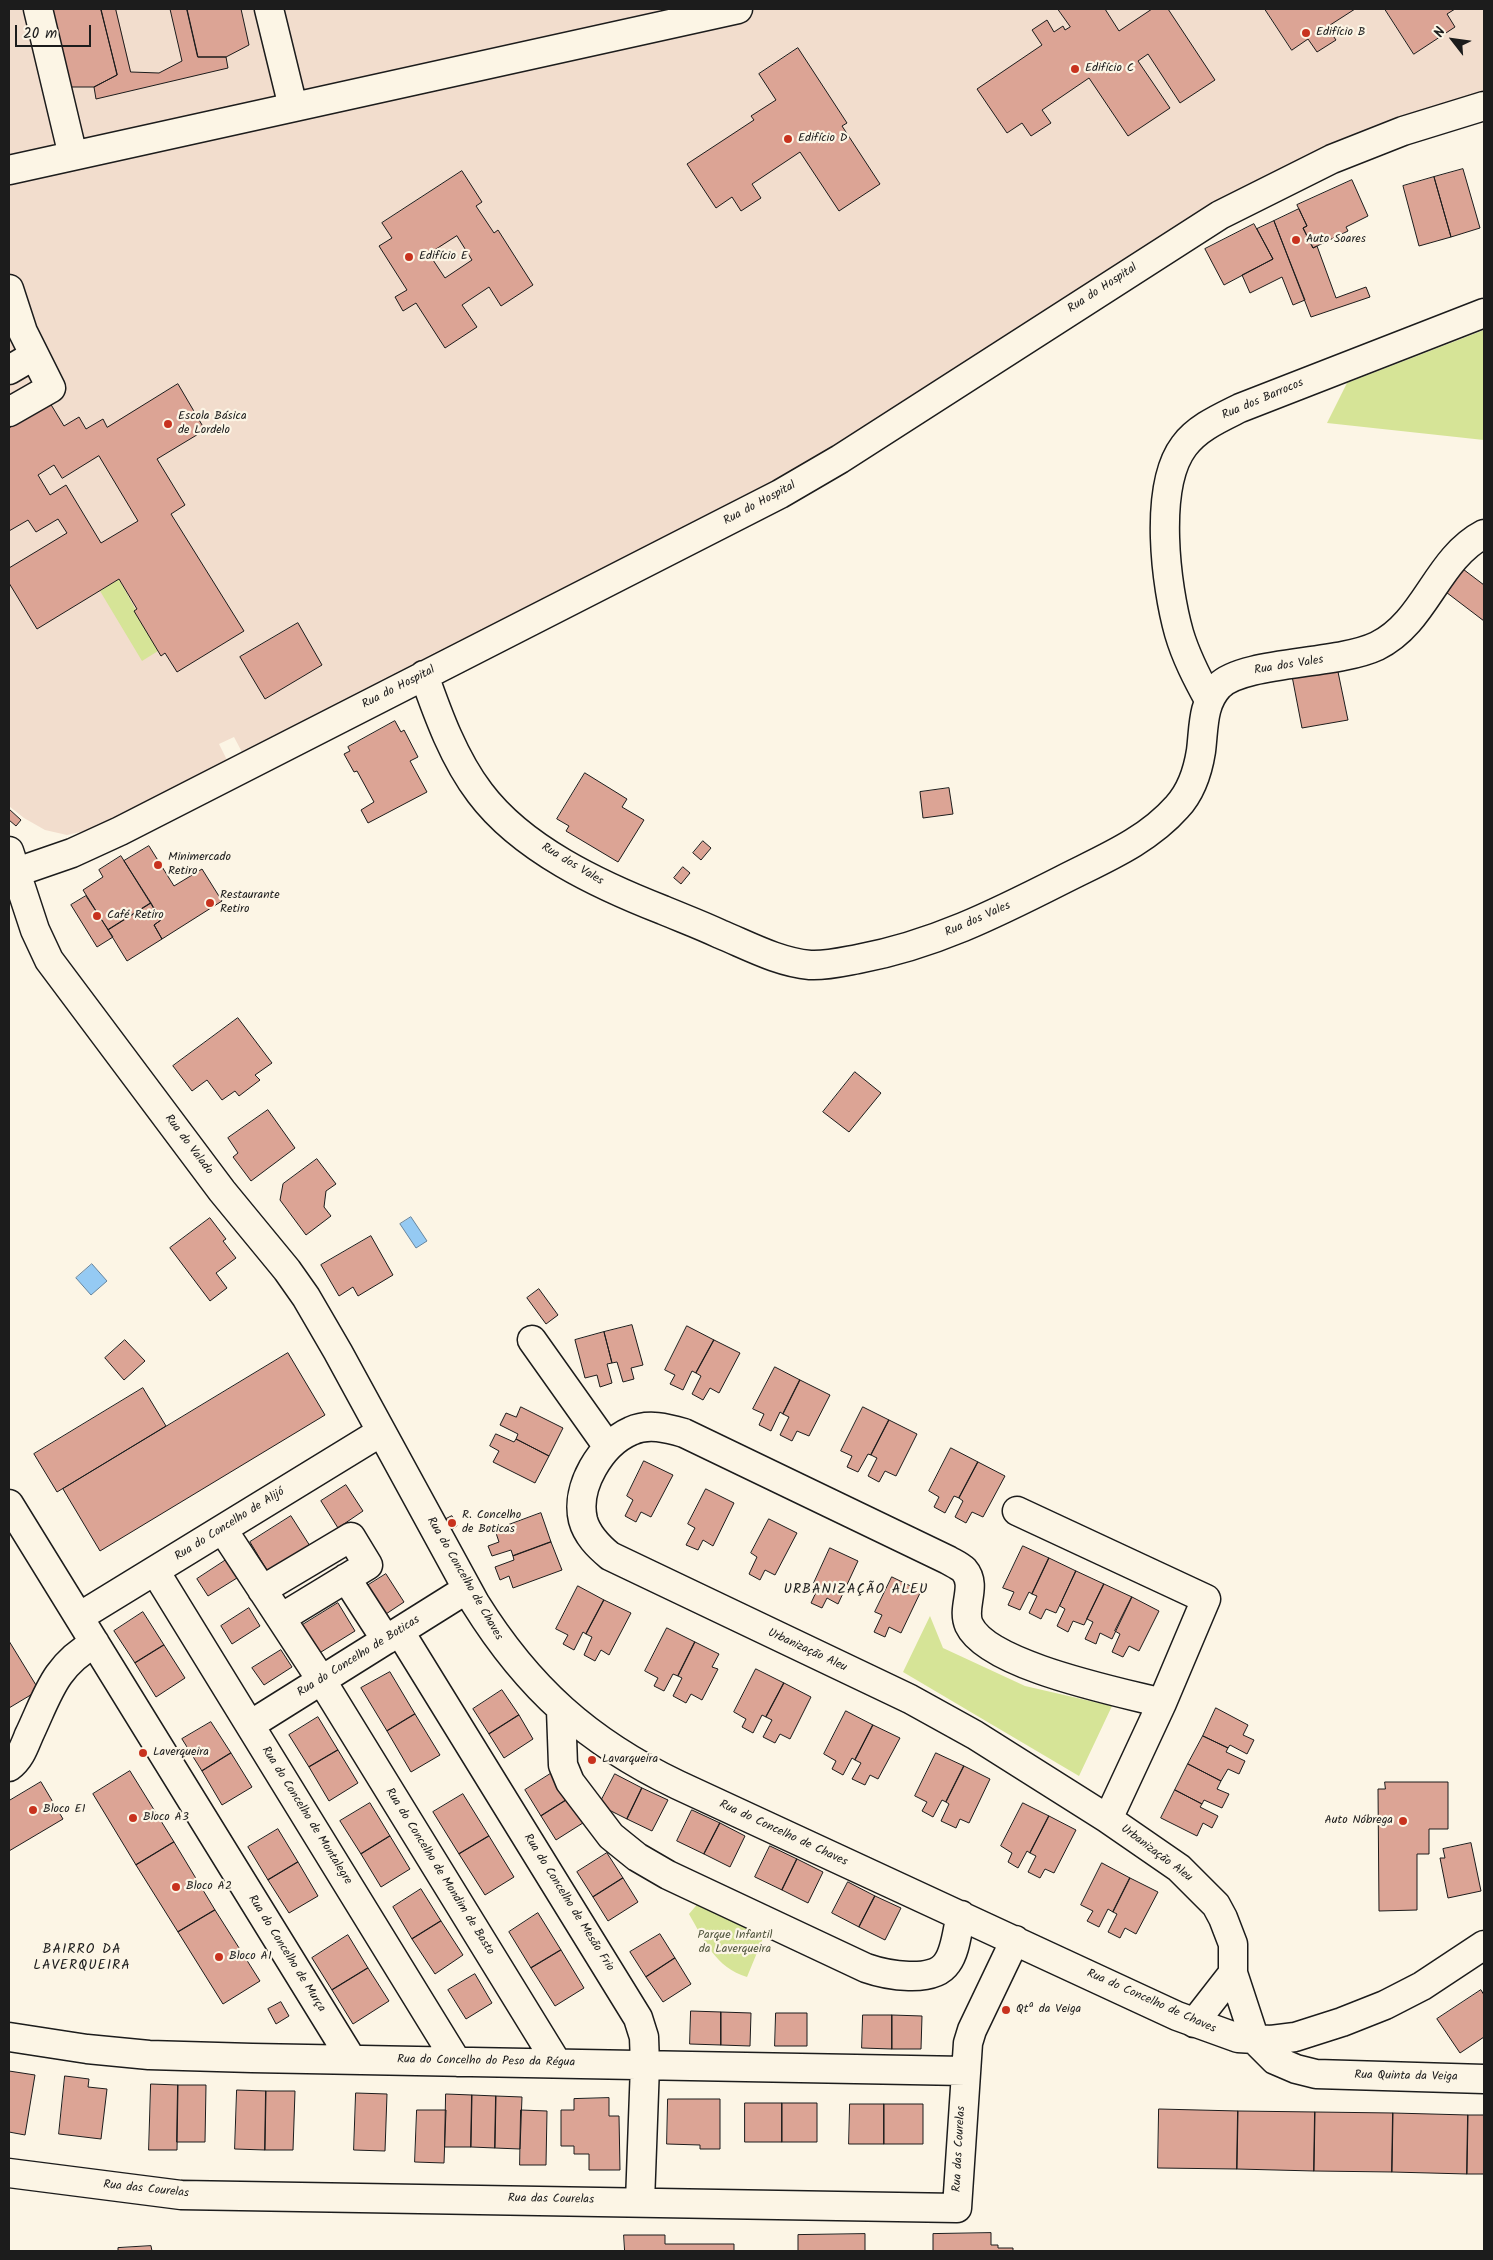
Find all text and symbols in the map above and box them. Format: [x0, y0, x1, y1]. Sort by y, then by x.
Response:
scale bar [18, 15, 94, 47]
north arrow [1428, 15, 1478, 65]
text: 20 m [23, 22, 57, 46]
text: N [1428, 23, 1452, 42]
place label: Edifício B [1316, 26, 1365, 40]
marker: Edifício B [1300, 27, 1312, 39]
place label: Edifício C [1085, 62, 1134, 76]
marker: Edifício C [1069, 63, 1081, 75]
place label: Edifício D [798, 132, 847, 146]
marker: Edifício D [782, 133, 794, 145]
place label: Auto Soares [1306, 233, 1366, 247]
marker: Auto Soares [1290, 234, 1302, 246]
place label: Edifício E [419, 250, 468, 264]
marker: Edifício E [403, 251, 415, 263]
street label: Rua do Hospital [1066, 261, 1140, 317]
street label: Rua dos Barrocos [1220, 376, 1306, 424]
place label: Escola Básica de Lordelo [178, 410, 247, 438]
marker: Escola Básica de Lordelo [162, 418, 174, 430]
street label: Rua do Hospital [721, 479, 799, 529]
street label: Rua dos Vales [1253, 653, 1325, 679]
street label: Rua do Hospital [360, 663, 438, 713]
street label: Rua dos Vales [538, 841, 606, 889]
place label: Minimercado Retiro [168, 851, 231, 879]
marker: Minimercado Retiro [152, 859, 164, 871]
place label: Restaurante Retiro [220, 889, 280, 917]
marker: Restaurante Retiro [204, 897, 216, 909]
street label: Rua dos Vales [943, 899, 1013, 941]
place label: Café Retiro [107, 909, 164, 923]
marker: Café Retiro [91, 910, 103, 922]
street label: Rua do Valado [161, 1112, 215, 1178]
street label: Rua do Concelho de Alijó [173, 1485, 287, 1565]
place label: R. Concelho de Boticas [462, 1509, 521, 1537]
street label: Rua do Concelho de Chaves [423, 1515, 505, 1643]
marker: R. Concelho de Boticas [446, 1517, 458, 1529]
district label: URBANIZAÇÃO ALEU [782, 1583, 930, 1599]
street label: Rua do Concelho de Boticas [295, 1613, 423, 1701]
street label: Urbanização Aleu [765, 1626, 849, 1676]
street label: Rua do Concelho de Montalegre [257, 1744, 355, 1888]
place label: Laverqueira [153, 1746, 209, 1760]
marker: Laverqueira [137, 1747, 149, 1759]
place label: Lavarqueira [602, 1753, 658, 1767]
marker: Lavarqueira [586, 1754, 598, 1766]
street label: Rua do Concelho de Mondim de Basto [381, 1786, 497, 1958]
street label: Rua do Concelho de Chaves [717, 1798, 849, 1870]
place label: Bloco E1 [43, 1803, 85, 1817]
marker: Bloco E1 [27, 1804, 39, 1816]
place label: Bloco A3 [143, 1811, 189, 1825]
marker: Bloco A3 [127, 1812, 139, 1824]
place label: Auto Nóbrega [1324, 1814, 1393, 1828]
marker: Auto Nóbrega [1397, 1815, 1409, 1827]
street label: Urbanização Aleu [1117, 1822, 1195, 1886]
street label: Rua do Concelho de Mesão Frio [520, 1832, 616, 1974]
place label: Bloco A2 [186, 1880, 232, 1894]
marker: Bloco A2 [170, 1881, 182, 1893]
street label: Rua do Concelho de Murça [244, 1893, 328, 2015]
park label: Parque Infantil da Laverqueira [698, 1929, 772, 1957]
district label: BAIRRO DA LAVERQUEIRA [32, 1943, 132, 1975]
place label: Bloco A1 [229, 1950, 272, 1964]
marker: Bloco A1 [213, 1951, 225, 1963]
street label: Rua do Concelho de Chaves [1084, 1967, 1218, 2037]
place label: Qtª da Veiga [1016, 2003, 1081, 2017]
marker: Qtª da Veiga [1000, 2004, 1012, 2016]
street label: Rua do Concelho do Peso da Régua [397, 2053, 575, 2071]
street label: Rua Quinta da Veiga [1354, 2069, 1458, 2085]
street label: Rua das Courelas [951, 2106, 969, 2192]
street label: Rua das Courelas [102, 2178, 190, 2202]
street label: Rua das Courelas [508, 2192, 594, 2208]

